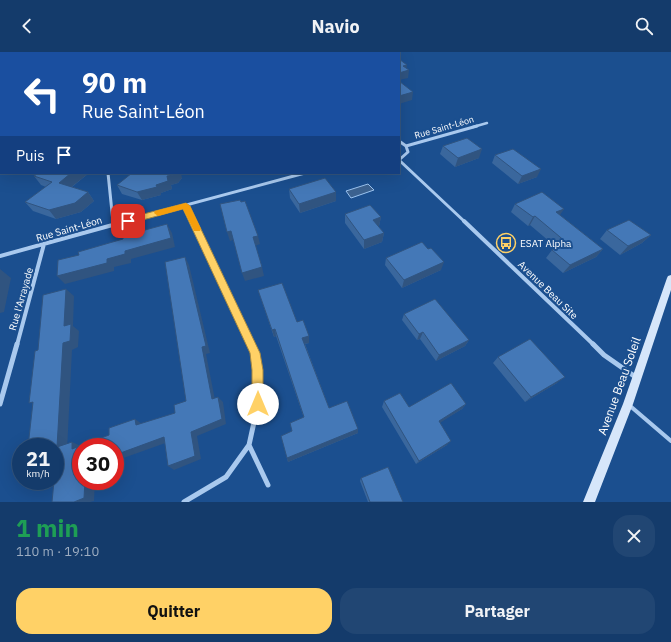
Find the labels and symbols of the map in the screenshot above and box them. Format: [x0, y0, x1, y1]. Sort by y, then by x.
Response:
street label: Rue Saint-Léon [413, 113, 475, 141]
pin [111, 204, 145, 238]
street label: Rue Saint-Léon [34, 213, 104, 245]
bus stop icon: ESAT Alpha [495, 232, 517, 254]
place label: ESAT Alpha [520, 237, 572, 250]
street label: Avenue Beau Site [515, 258, 581, 322]
street label: Rue l'Arrayade [6, 265, 36, 332]
street label: Avenue Beau Soleil [594, 335, 644, 437]
position arrow [237, 383, 279, 425]
speed limit sign: 30 [72, 438, 124, 490]

